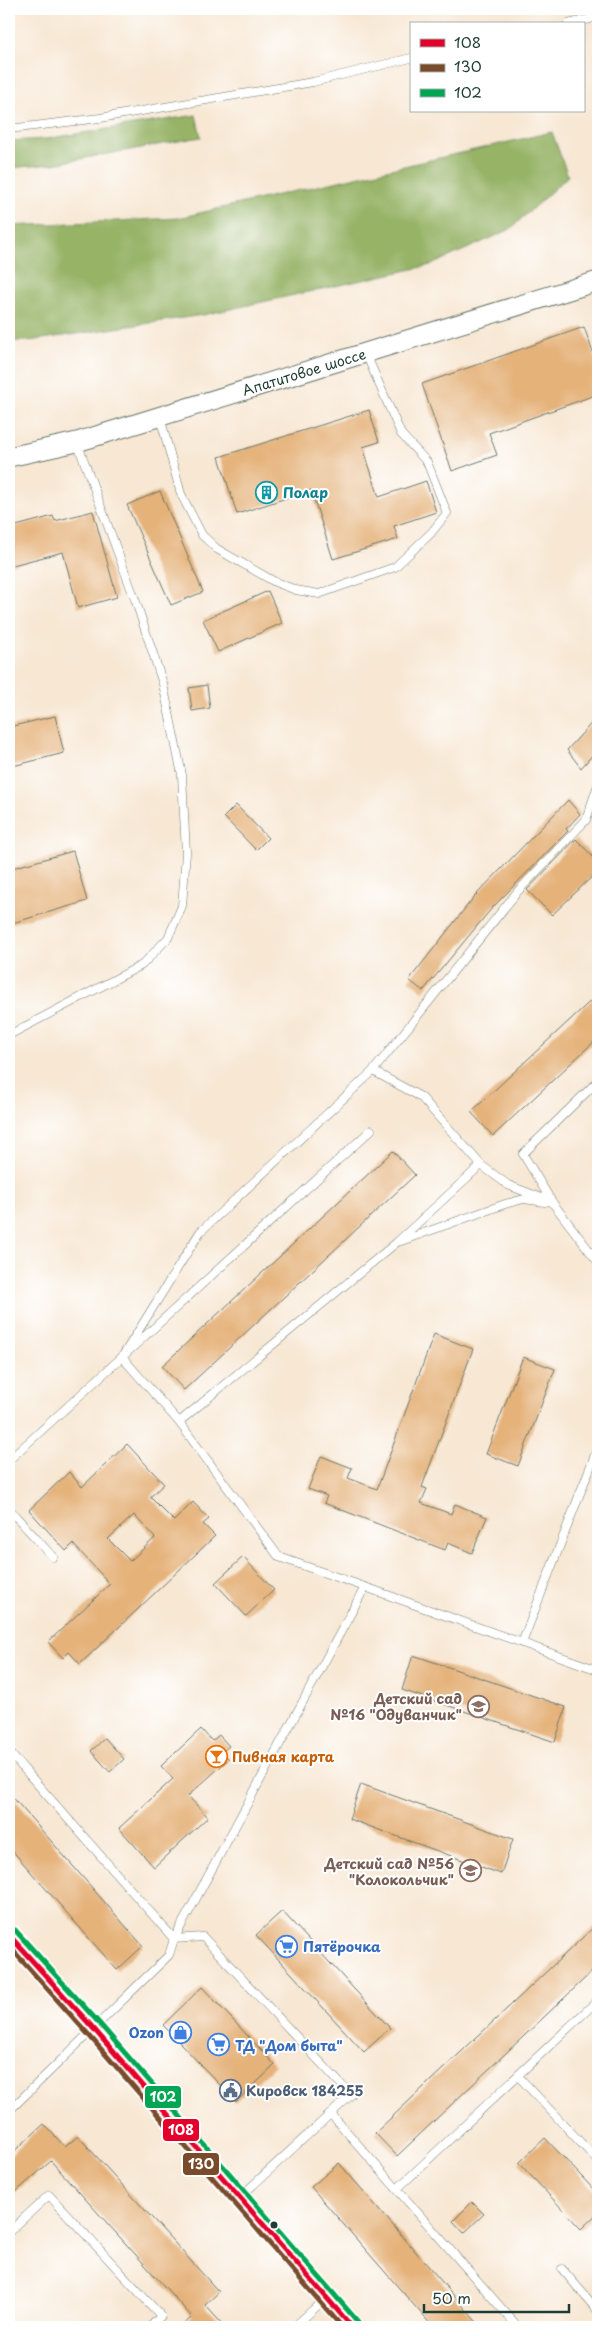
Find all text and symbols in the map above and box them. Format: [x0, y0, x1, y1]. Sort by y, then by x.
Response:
legend [410, 22, 584, 112]
text: 108 [454, 30, 481, 53]
text: 130 [454, 54, 482, 77]
text: 102 [454, 80, 482, 103]
street label: Апатитовое шоссе [240, 343, 368, 401]
building icon: Полар [255, 480, 279, 504]
place label: Полар [283, 482, 328, 503]
place label: Детский сад №16 "Одуванчик" [330, 1688, 463, 1725]
school or university icon: Детский сад №16 "Одуванчик" [466, 1694, 490, 1718]
bar icon: Пивная карта [204, 1744, 228, 1768]
place label: Пивная карта [232, 1746, 335, 1767]
place label: Детский сад №56 "Колокольчик" [323, 1853, 454, 1890]
school or university icon: Детский сад №56 "Колокольчик" [458, 1859, 482, 1883]
supermarket icon: Пятёрочка [275, 1934, 299, 1958]
place label: Пятёрочка [303, 1936, 381, 1957]
shop icon: Ozon [168, 2020, 192, 2044]
place label: Ozon [129, 2022, 164, 2043]
supermarket icon: ТД "Дом быта" [207, 2033, 231, 2057]
place label: ТД "Дом быта" [235, 2035, 343, 2056]
public building icon: Кировск 184255 [218, 2078, 242, 2102]
place label: Кировск 184255 [246, 2080, 364, 2101]
line badge: 102 [144, 2085, 182, 2109]
text: 102 [150, 2086, 176, 2107]
line badge: 108 [162, 2118, 200, 2142]
text: 108 [168, 2119, 194, 2140]
line badge: 130 [182, 2152, 220, 2176]
text: 130 [188, 2153, 214, 2174]
unlabelled marker [269, 2220, 279, 2230]
scale bar [424, 2281, 570, 2313]
text: 50 m [432, 2286, 471, 2309]

